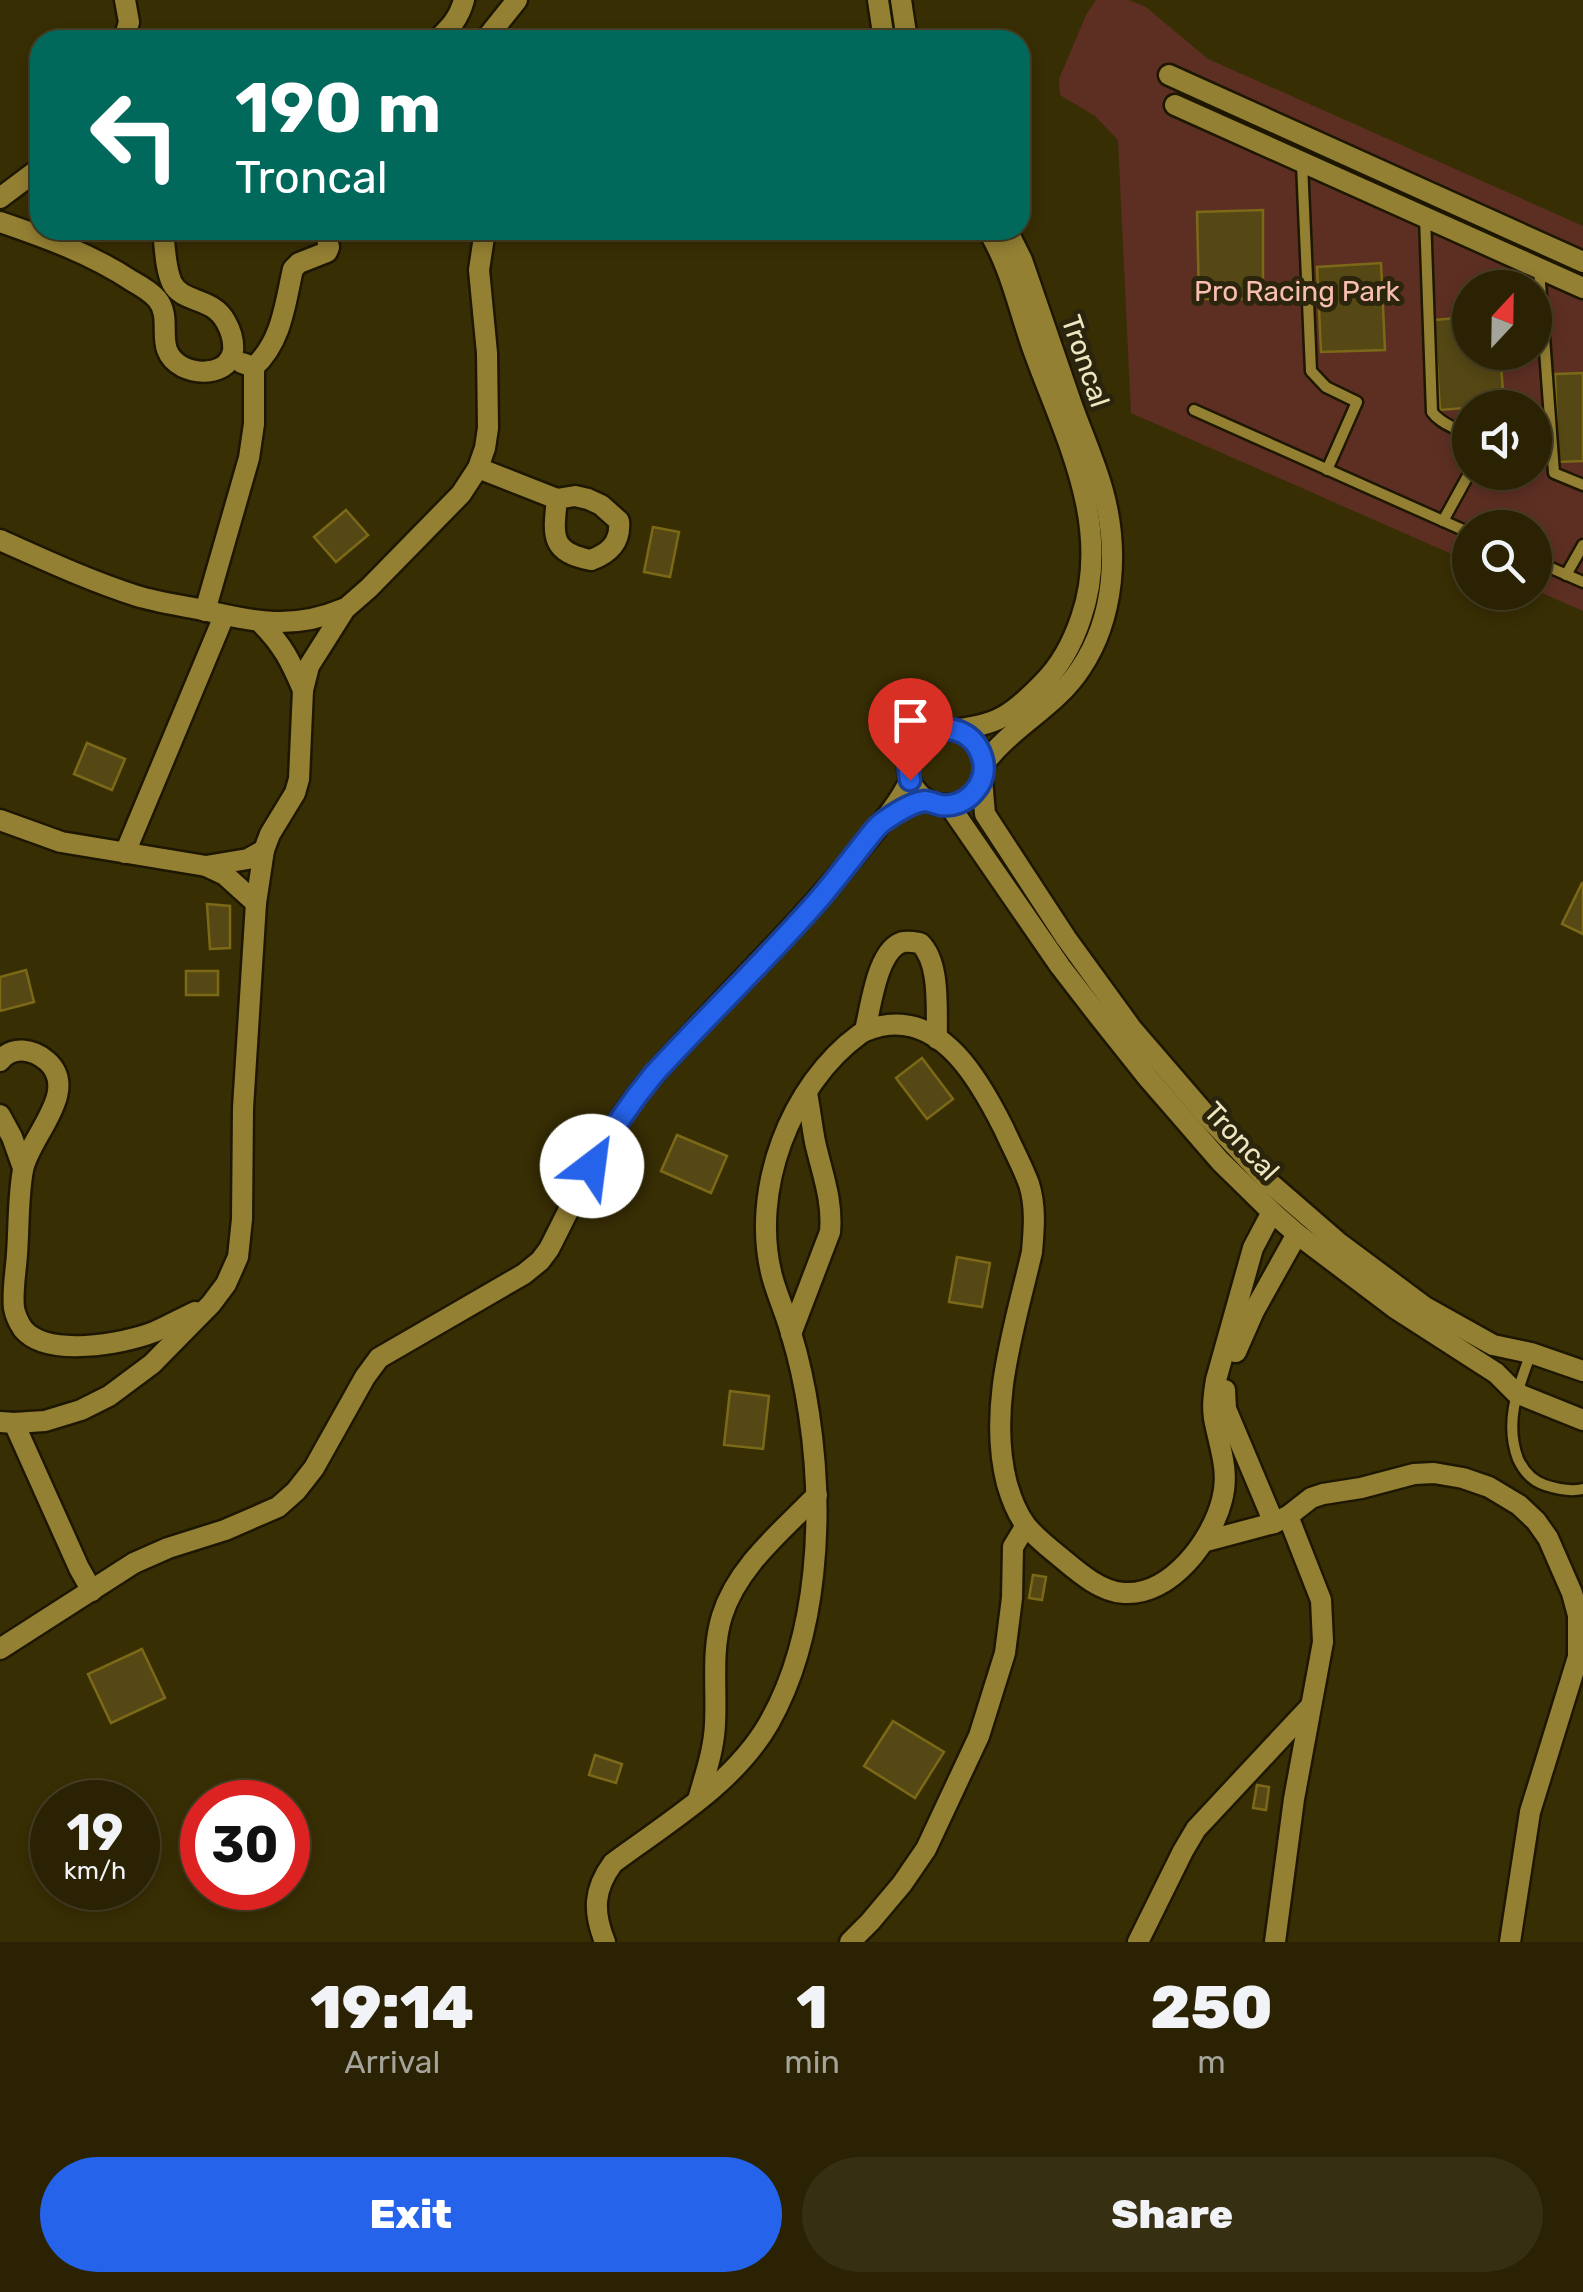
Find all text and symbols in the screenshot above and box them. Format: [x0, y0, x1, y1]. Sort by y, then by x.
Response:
text: 190 m [235, 67, 441, 150]
icon: left [70, 70, 200, 200]
text: Troncal [235, 151, 388, 204]
north arrow [1452, 270, 1552, 370]
map controls [1452, 270, 1552, 610]
park label: Pro Racing Park [1194, 275, 1401, 308]
street label: Troncal [1054, 311, 1117, 411]
button: sound [1452, 390, 1552, 490]
button: search [1452, 510, 1552, 610]
pin [868, 678, 953, 781]
icon: arrive [883, 693, 938, 748]
street label: Troncal [1197, 1095, 1286, 1187]
position arrow [540, 1114, 644, 1218]
speed limit sign: 30 [180, 1780, 310, 1910]
text: 19 [67, 1803, 123, 1863]
text: km/h [64, 1856, 126, 1885]
text: 19:14 [310, 1972, 474, 2043]
text: 1 [796, 1972, 828, 2043]
text: 250 [1150, 1972, 1273, 2043]
text: Arrival [344, 2043, 440, 2081]
text: min [784, 2043, 840, 2081]
text: m [1197, 2043, 1226, 2081]
button: Exit [40, 2157, 782, 2272]
button: Share [802, 2157, 1543, 2272]

